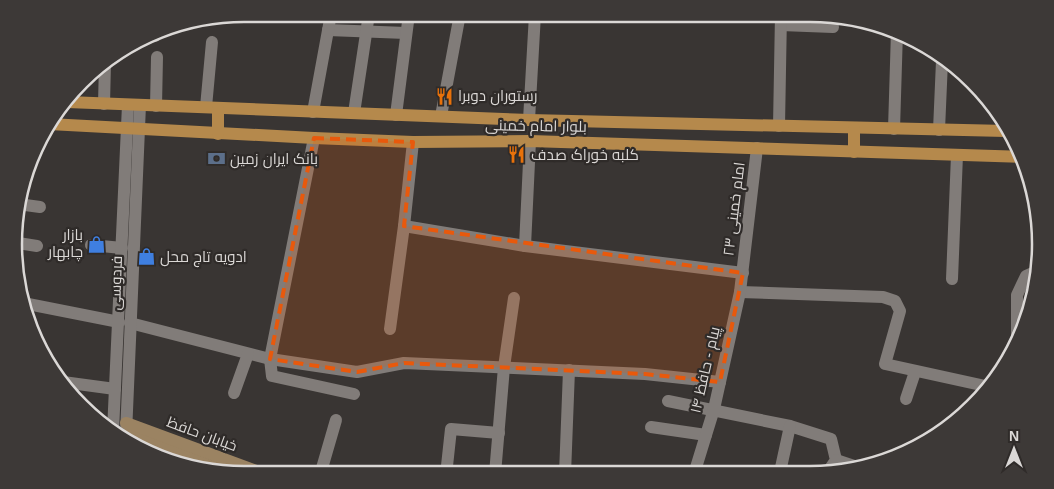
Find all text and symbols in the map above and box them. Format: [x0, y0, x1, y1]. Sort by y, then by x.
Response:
restaurant icon: رستوران دوبرا [434, 86, 454, 106]
place label: رستوران دوبرا [458, 87, 538, 106]
street label: بلوار امام خمینی [485, 116, 587, 137]
restaurant icon: کلبه خوراک صدف [507, 145, 527, 165]
place label: کلبه خوراک صدف [531, 146, 639, 164]
bank icon: بانک ایران زمین [206, 149, 226, 169]
place label: بانک ایران زمین [230, 150, 318, 169]
street label: امام خمینی ۲۳ [719, 161, 750, 257]
place label: بازار چابهار [47, 226, 83, 262]
shop icon: بازار چابهار [87, 234, 107, 254]
shop icon: ادویه تاج محل [136, 247, 156, 267]
place label: ادویه تاج محل [160, 248, 247, 268]
street label: فردوسی [106, 255, 127, 311]
street label: پیام - حافظ ۱۴ [686, 325, 725, 415]
street label: خیابان حافظ [164, 413, 240, 456]
north arrow [989, 424, 1039, 474]
text: N [1009, 428, 1019, 444]

